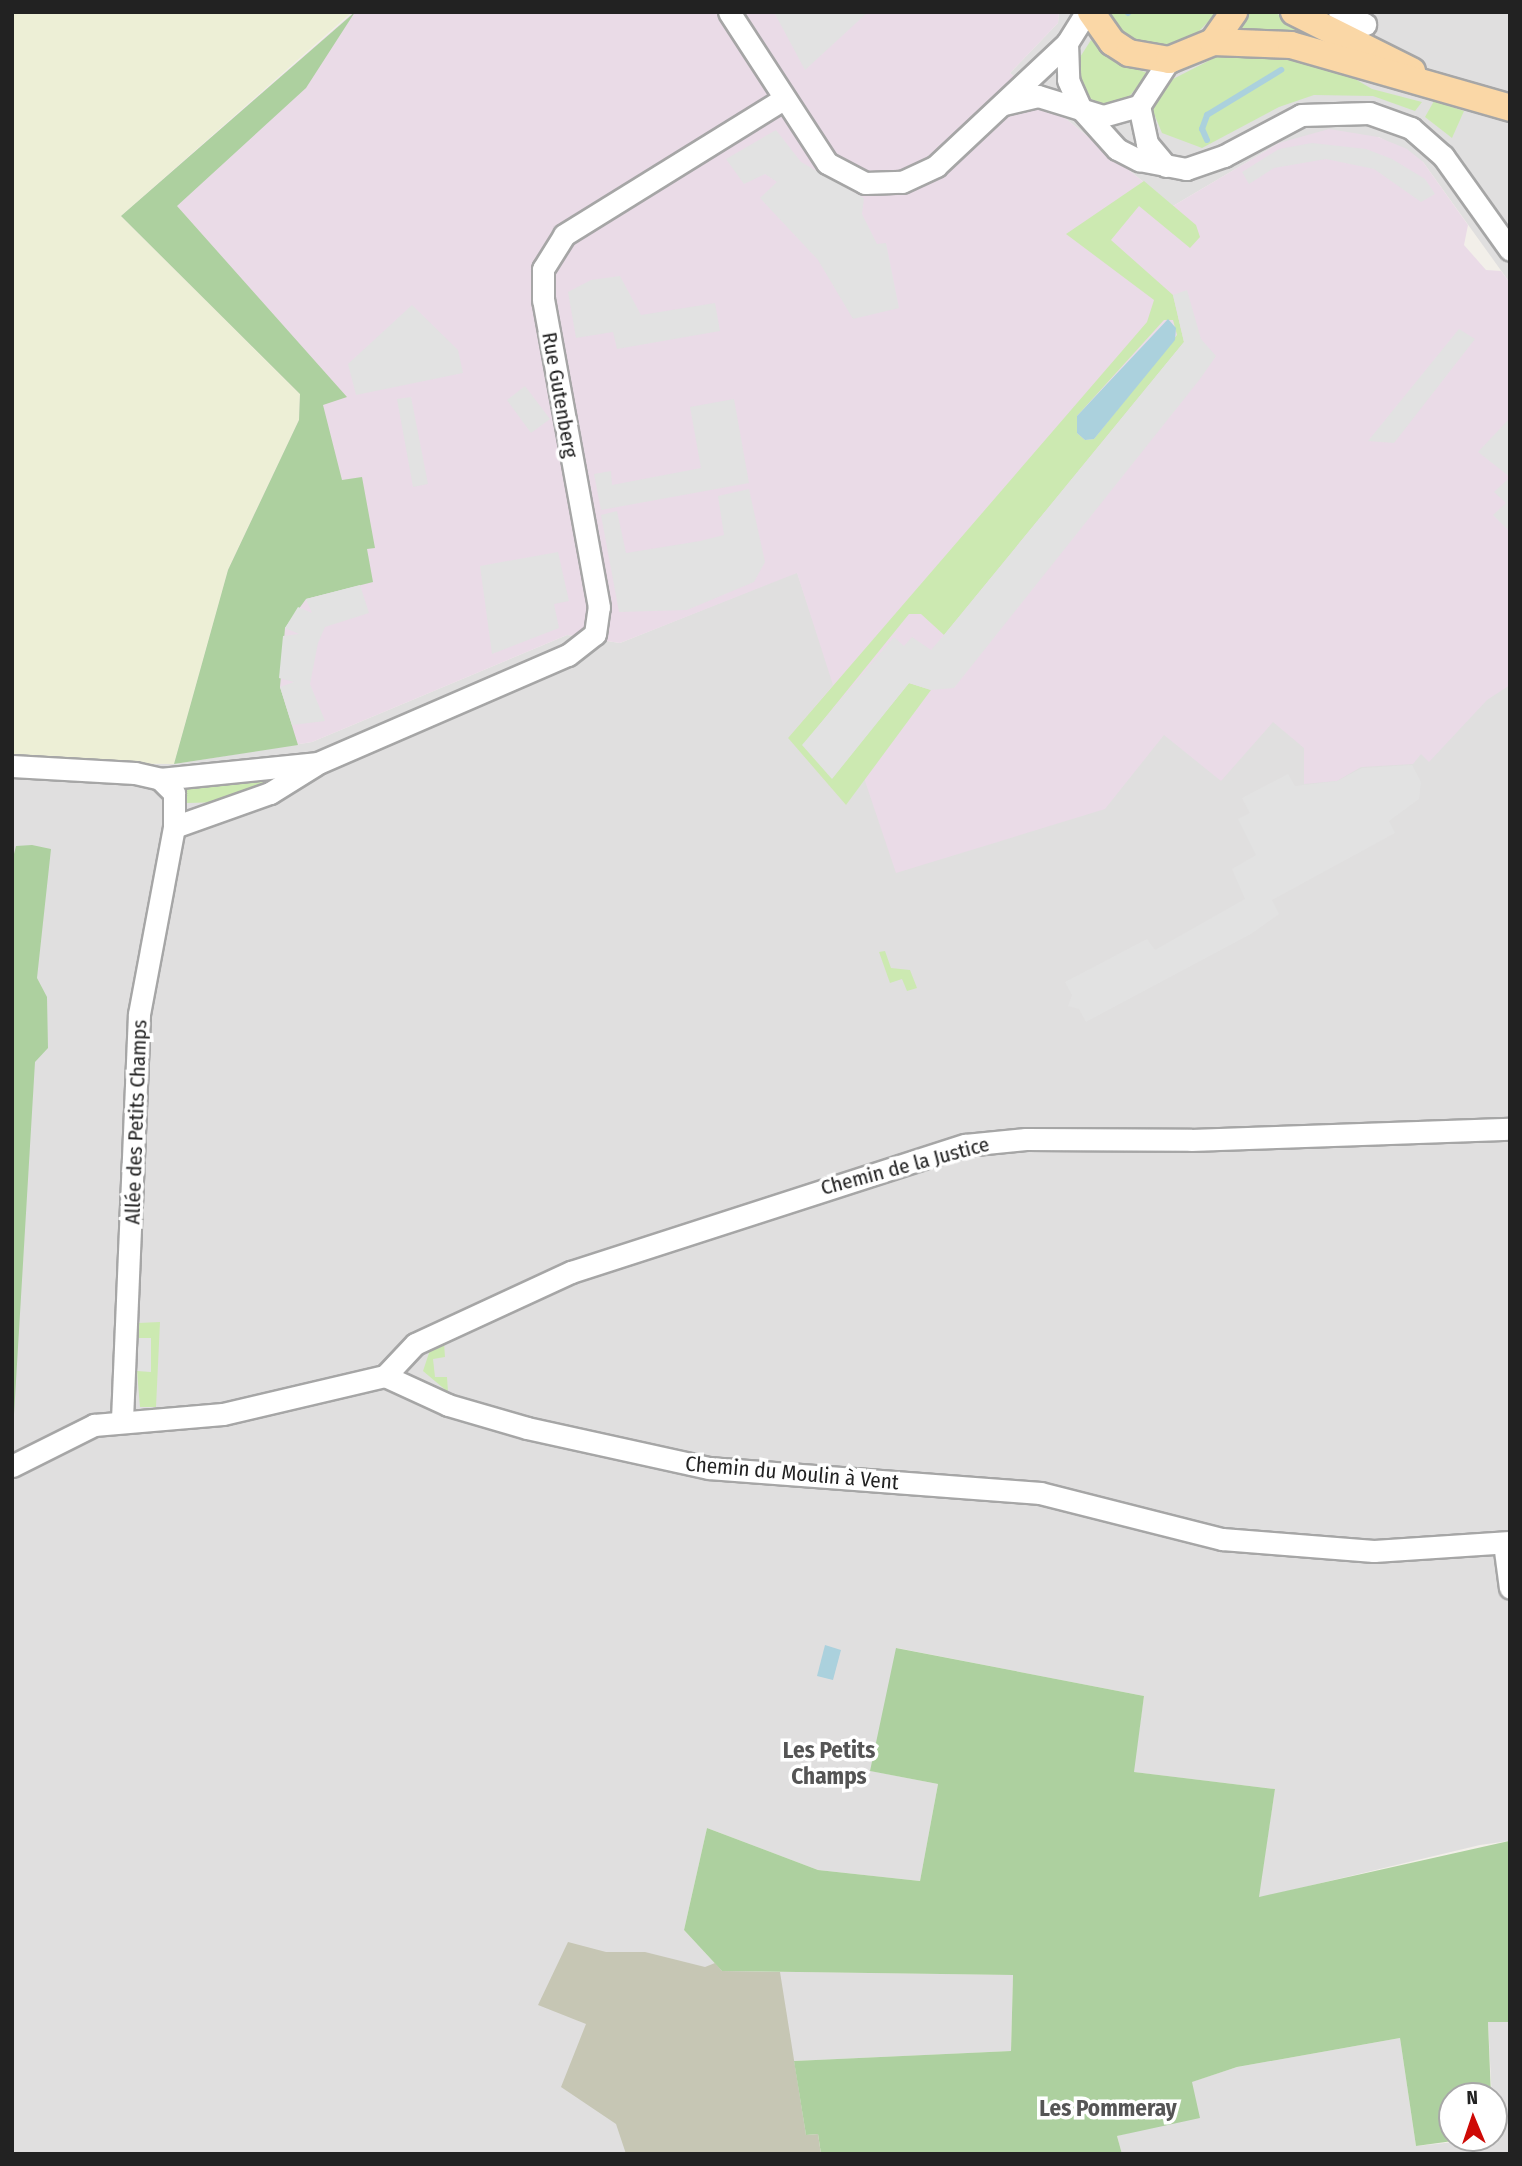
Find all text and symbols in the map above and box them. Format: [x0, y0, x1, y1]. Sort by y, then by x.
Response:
street label: Rue Gutenberg [537, 330, 583, 460]
street label: Allée des Petits Champs [120, 1019, 152, 1225]
street label: Chemin de la Justice [818, 1131, 992, 1201]
street label: Chemin du Moulin à Vent [684, 1451, 900, 1495]
district label: Les Petits Champs [783, 1736, 875, 1790]
north arrow [1438, 2082, 1508, 2152]
text: N [1466, 2086, 1478, 2109]
district label: Les Pommeray [1039, 2094, 1177, 2122]

